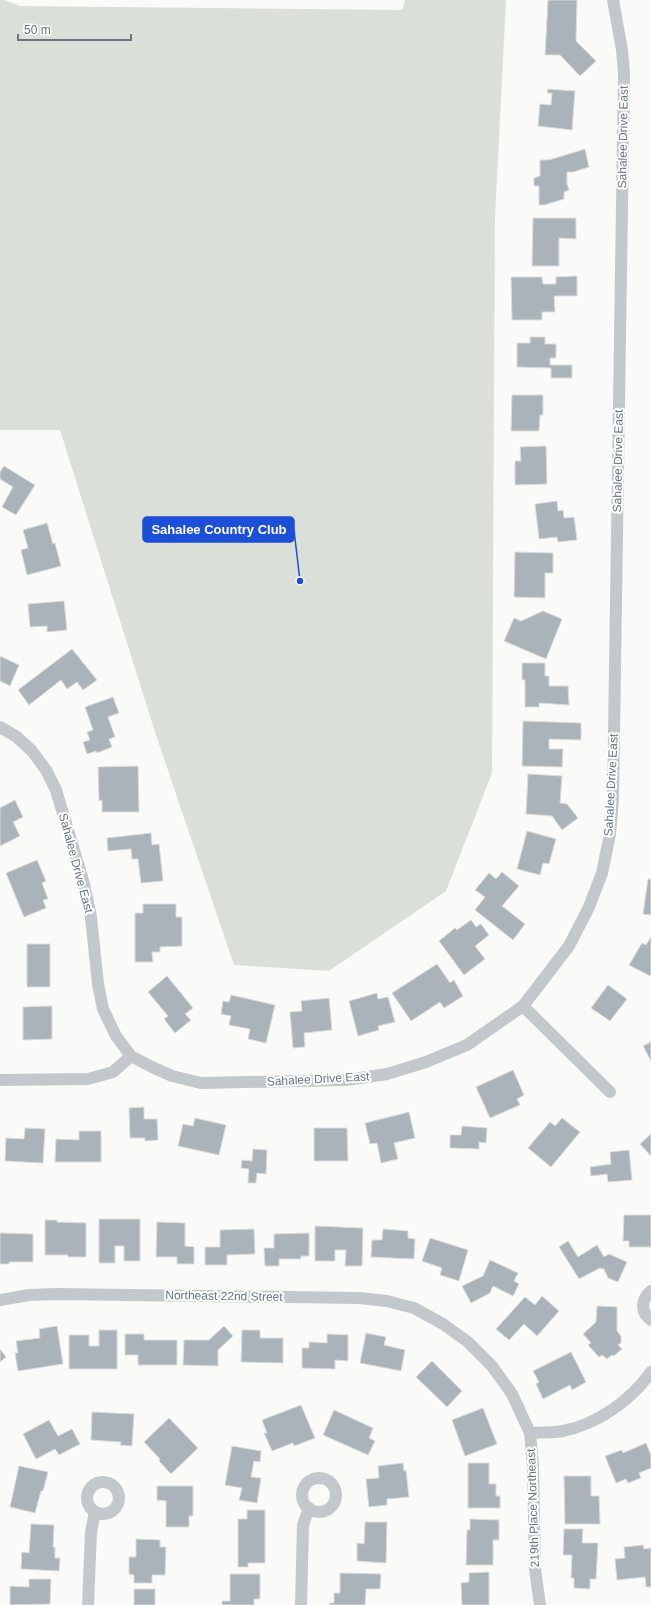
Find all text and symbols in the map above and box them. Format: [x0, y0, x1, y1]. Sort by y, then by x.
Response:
scale bar [18, 16, 131, 42]
text: 50 m [24, 23, 51, 37]
street label: Sahalee Drive East [615, 85, 631, 188]
street label: Sahalee Drive East [610, 409, 626, 512]
callout: Sahalee Country Club [143, 517, 294, 542]
text: Sahalee Country Club [151, 522, 287, 537]
street label: Sahalee Drive East [601, 733, 621, 837]
street label: Sahalee Drive East [56, 812, 96, 915]
street label: Sahalee Drive East [266, 1069, 370, 1089]
street label: Northeast 22nd Street [165, 1288, 283, 1304]
street label: 219th Place Northeast [524, 1448, 542, 1568]

